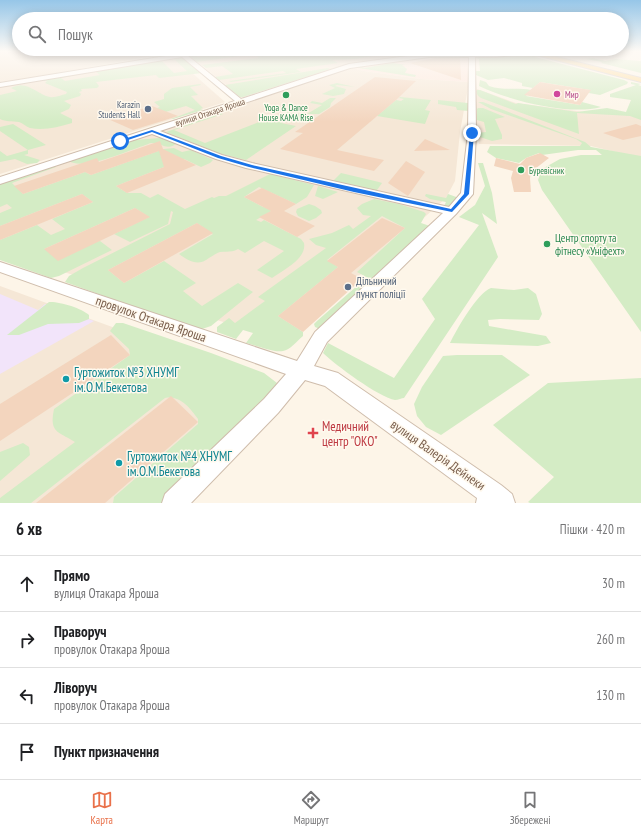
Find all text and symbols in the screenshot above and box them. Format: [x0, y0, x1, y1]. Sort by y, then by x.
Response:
search box [12, 12, 629, 56]
icon: search [26, 23, 48, 45]
text: Пошук [58, 25, 93, 44]
marker: Мир [552, 89, 562, 99]
place label: Мир [565, 89, 579, 100]
marker: Yoga & Dance House KAMA Rise [281, 90, 291, 100]
street label: вулиця Отакара Яроша [174, 95, 247, 128]
place label: Karazin Students Hall [98, 99, 141, 120]
place label: Yoga & Dance House KAMA Rise [259, 102, 313, 123]
marker: Karazin Students Hall [143, 104, 153, 114]
route end [463, 124, 481, 142]
route start [111, 132, 129, 150]
marker: Буревісник [516, 165, 526, 175]
place label: Буревісник [529, 165, 565, 176]
place label: Центр спорту та фітнесу «Уніфехт» [555, 231, 625, 258]
marker: Центр спорту та фітнесу «Уніфехт» [542, 239, 552, 249]
place label: Дільничий пункт поліції [356, 274, 406, 301]
marker: Дільничий пункт поліції [343, 282, 353, 292]
street label: провулок Отакара Яроша [93, 292, 209, 346]
place label: Гуртожиток №3 ХНУМГ ім.О.М.Бекетова [74, 364, 179, 396]
marker: Гуртожиток №3 ХНУМГ ім.О.М.Бекетова [61, 374, 71, 384]
street label: вулиця Валерія Дейнеки [387, 416, 489, 494]
place label: Медичний центр "ОКО" [322, 418, 378, 450]
marker: Медичний центр "ОКО" [307, 427, 319, 439]
place label: Гуртожиток №4 ХНУМГ ім.О.М.Бекетова [127, 448, 232, 480]
marker: Гуртожиток №4 ХНУМГ ім.О.М.Бекетова [114, 458, 124, 468]
text: 6 хв [16, 518, 42, 540]
text: Пішки · 420 m [560, 521, 625, 538]
text: Прямо [54, 566, 90, 585]
icon: ahead [16, 573, 38, 595]
text: 30 m [602, 575, 625, 592]
text: вулиця Отакара Яроша [54, 585, 159, 602]
text: Праворуч [54, 622, 107, 641]
icon: right [16, 629, 38, 651]
text: 260 m [596, 631, 625, 648]
text: провулок Отакара Яроша [54, 641, 170, 658]
text: Ліворуч [54, 678, 97, 697]
icon: left [16, 685, 38, 707]
text: 130 m [596, 687, 625, 704]
text: провулок Отакара Яроша [54, 697, 170, 714]
icon: arrive [16, 741, 38, 763]
text: Пункт призначення [54, 742, 159, 761]
tab: Карта [90, 789, 113, 827]
tab: Маршрут [294, 789, 329, 827]
tab: Збережені [510, 789, 551, 827]

